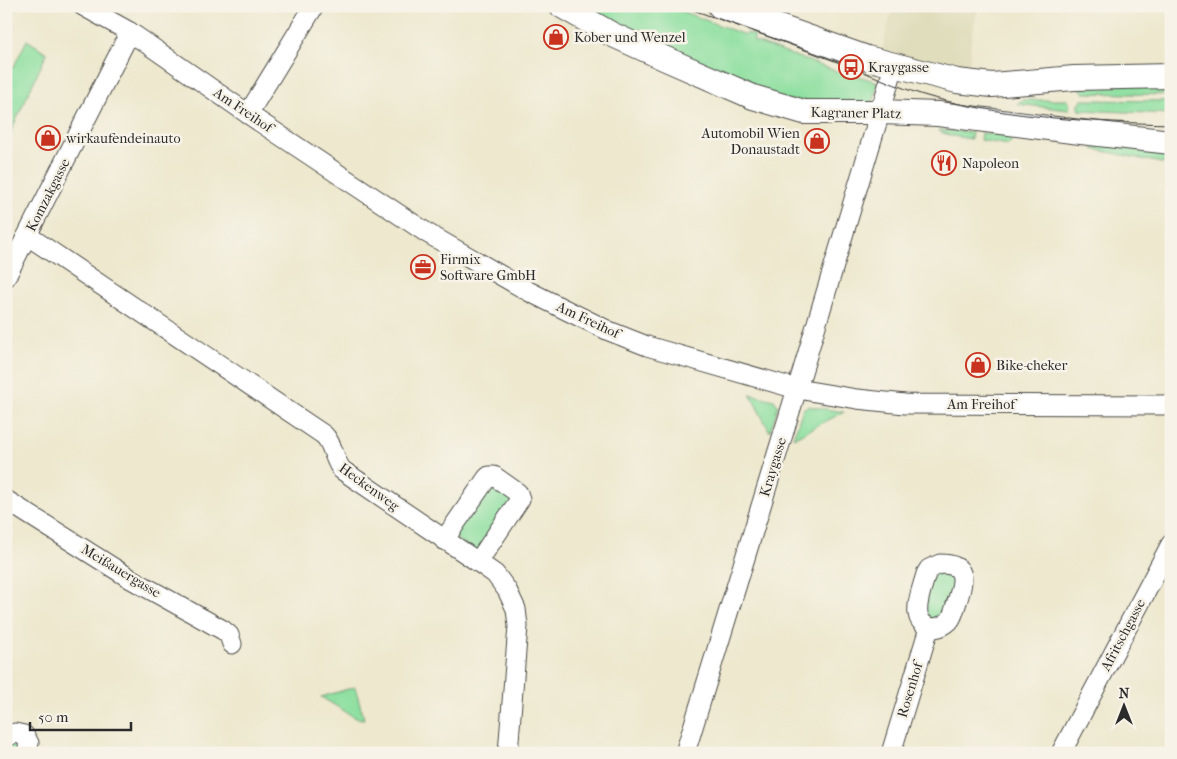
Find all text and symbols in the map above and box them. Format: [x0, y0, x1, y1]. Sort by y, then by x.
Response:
shop icon: Kober und Wenzel [543, 24, 569, 50]
place label: Kober und Wenzel [574, 29, 686, 46]
bus stop icon: Kraygasse [838, 54, 864, 80]
place label: Kraygasse [868, 59, 929, 76]
street label: Am Freihof [209, 83, 279, 138]
street label: Kagraner Platz [810, 104, 902, 122]
shop icon: wirkaufendeinauto [35, 125, 61, 151]
place label: Automobil Wien Donaustadt [701, 125, 800, 158]
shop icon: Automobil Wien Donaustadt [804, 128, 830, 154]
place label: wirkaufendeinauto [65, 130, 181, 147]
restaurant icon: Napoleon [931, 150, 957, 176]
place label: Napoleon [962, 155, 1019, 172]
street label: Komzakgasse [22, 156, 74, 234]
place label: Firmix Software GmbH [440, 251, 536, 284]
office icon: Firmix Software GmbH [410, 254, 436, 280]
street label: Am Freihof [553, 298, 625, 343]
shop icon: Bike-cheker [965, 352, 991, 378]
place label: Bike-cheker [996, 357, 1068, 374]
street label: Am Freihof [946, 396, 1018, 413]
street label: Kraygasse [756, 435, 790, 499]
street label: Heckenweg [336, 459, 403, 515]
street label: Meißauergasse [78, 541, 164, 601]
street label: Afritschgasse [1096, 596, 1149, 675]
street label: Rosenhof [894, 657, 927, 720]
north arrow [1100, 682, 1150, 732]
text: N [1119, 685, 1130, 702]
scale bar [30, 699, 131, 731]
text: 50 m [38, 708, 69, 726]

